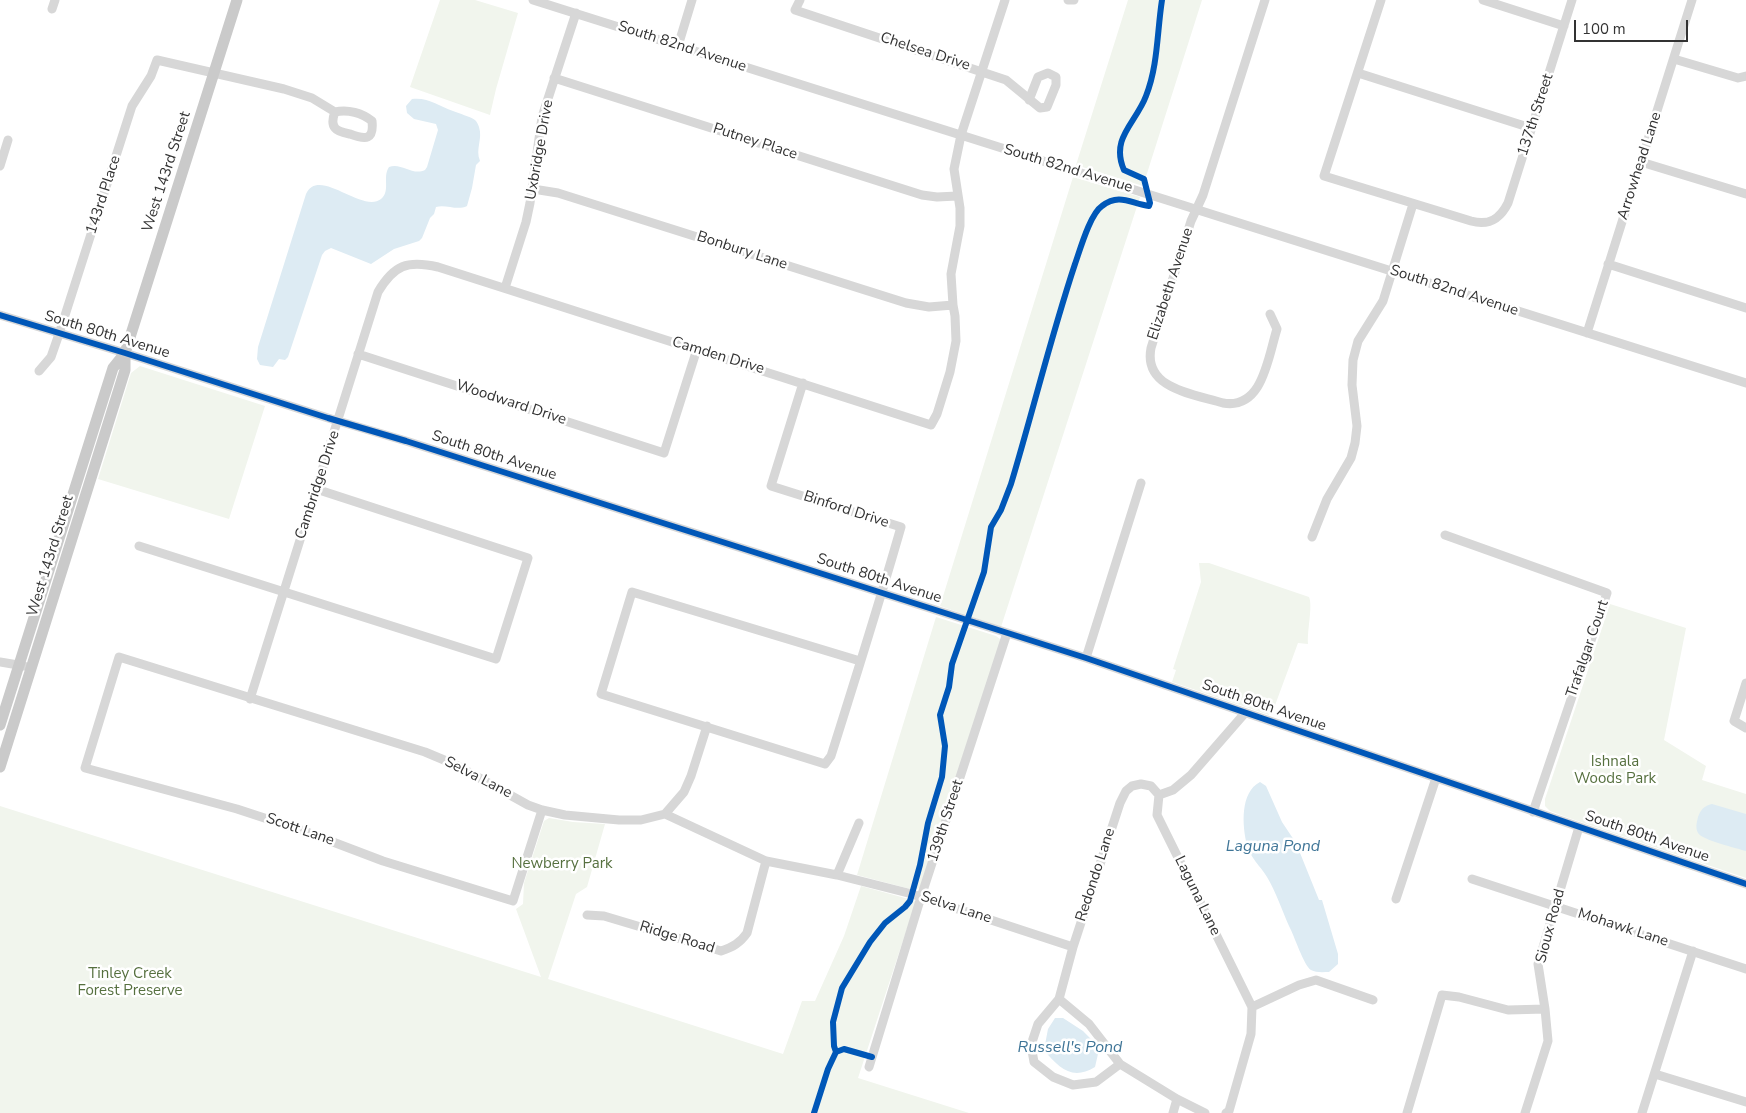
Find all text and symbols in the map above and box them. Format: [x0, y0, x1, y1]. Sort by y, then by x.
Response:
scale bar [1576, 10, 1690, 42]
street label: South 82nd Avenue [616, 18, 748, 76]
text: 100 m [1582, 19, 1626, 39]
street label: Chelsea Drive [878, 29, 972, 75]
street label: 137th Street [1514, 72, 1558, 158]
street label: Uxbridge Drive [522, 99, 558, 201]
street label: West 143rd Street [139, 109, 195, 235]
street label: Arrowhead Lane [1614, 110, 1666, 222]
street label: Putney Place [711, 120, 799, 164]
street label: South 82nd Avenue [1001, 141, 1135, 197]
street label: 143rd Place [83, 153, 125, 237]
street label: Elizabeth Avenue [1144, 226, 1198, 342]
street label: Bonbury Lane [694, 228, 790, 274]
street label: South 82nd Avenue [1388, 262, 1520, 320]
street label: South 80th Avenue [42, 307, 172, 363]
street label: Camden Drive [670, 333, 766, 379]
street label: Woodward Drive [454, 377, 568, 429]
street label: South 80th Avenue [429, 427, 559, 485]
street label: Cambridge Drive [292, 428, 344, 542]
street label: Binford Drive [801, 488, 891, 532]
street label: West 143rd Street [24, 493, 78, 619]
street label: South 80th Avenue [814, 550, 944, 608]
street label: Trafalgar Court [1563, 598, 1613, 700]
street label: South 80th Avenue [1199, 676, 1329, 736]
street label: Selva Lane [441, 753, 515, 803]
park label: Ishnala Woods Park [1574, 753, 1656, 788]
street label: 139th Street [924, 778, 968, 864]
street label: South 80th Avenue [1582, 807, 1712, 867]
street label: Scott Lane [263, 810, 337, 850]
street label: Redondo Lane [1072, 826, 1120, 924]
water label: Laguna Pond [1226, 837, 1320, 857]
street label: Laguna Lane [1170, 853, 1224, 939]
park label: Newberry Park [511, 855, 613, 873]
street label: Sioux Road [1532, 887, 1570, 965]
street label: Selva Lane [918, 888, 994, 928]
street label: Mohawk Lane [1575, 905, 1671, 951]
street label: Ridge Road [637, 918, 717, 958]
park label: Tinley Creek Forest Preserve [78, 965, 182, 1000]
water label: Russell's Pond [1018, 1038, 1122, 1058]

